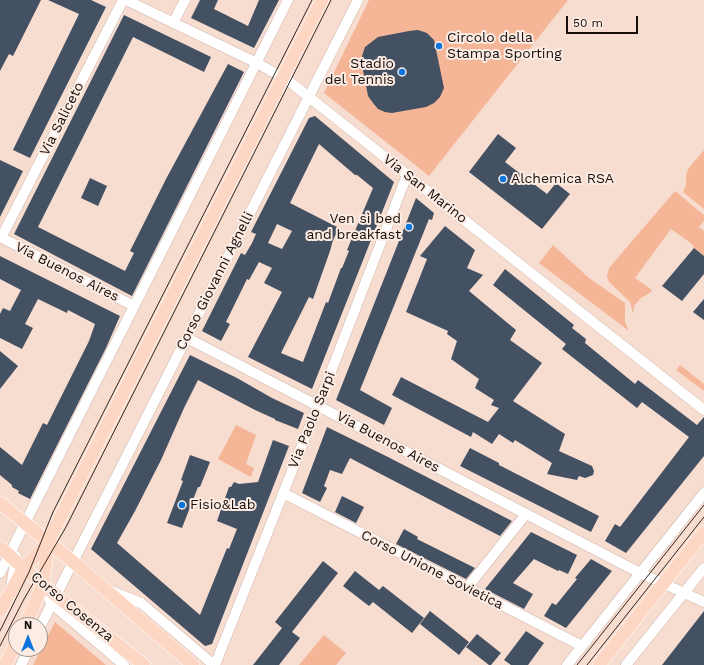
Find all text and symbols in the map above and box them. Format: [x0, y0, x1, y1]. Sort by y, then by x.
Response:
scale bar [568, 8, 640, 34]
text: 50 m [573, 16, 603, 30]
place label: Circolo della Stampa Sporting [447, 30, 562, 62]
marker: Circolo della Stampa Sporting [434, 41, 444, 51]
place label: Stadio del Tennis [325, 56, 394, 88]
marker: Stadio del Tennis [397, 67, 407, 77]
street label: Via Saliceto [36, 79, 88, 159]
street label: Via San Marino [380, 151, 470, 227]
place label: Alchemica RSA [511, 171, 614, 187]
marker: Alchemica RSA [498, 174, 508, 184]
street label: Corso Giovanni Agnelli [173, 209, 257, 353]
place label: Ven sì bed and breakfast [306, 211, 401, 244]
marker: Ven sì bed and breakfast [404, 222, 414, 232]
street label: Via Buenos Aires [12, 239, 122, 305]
street label: Via Paolo Sarpi [285, 369, 339, 471]
street label: Via Buenos Aires [334, 408, 442, 476]
place label: Fisio&Lab [190, 497, 256, 513]
marker: Fisio&Lab [177, 500, 187, 510]
street label: Corso Unione Sovietica [358, 527, 506, 613]
street label: Corso Cosenza [27, 569, 117, 645]
north arrow [8, 617, 48, 657]
text: N [24, 619, 32, 632]

